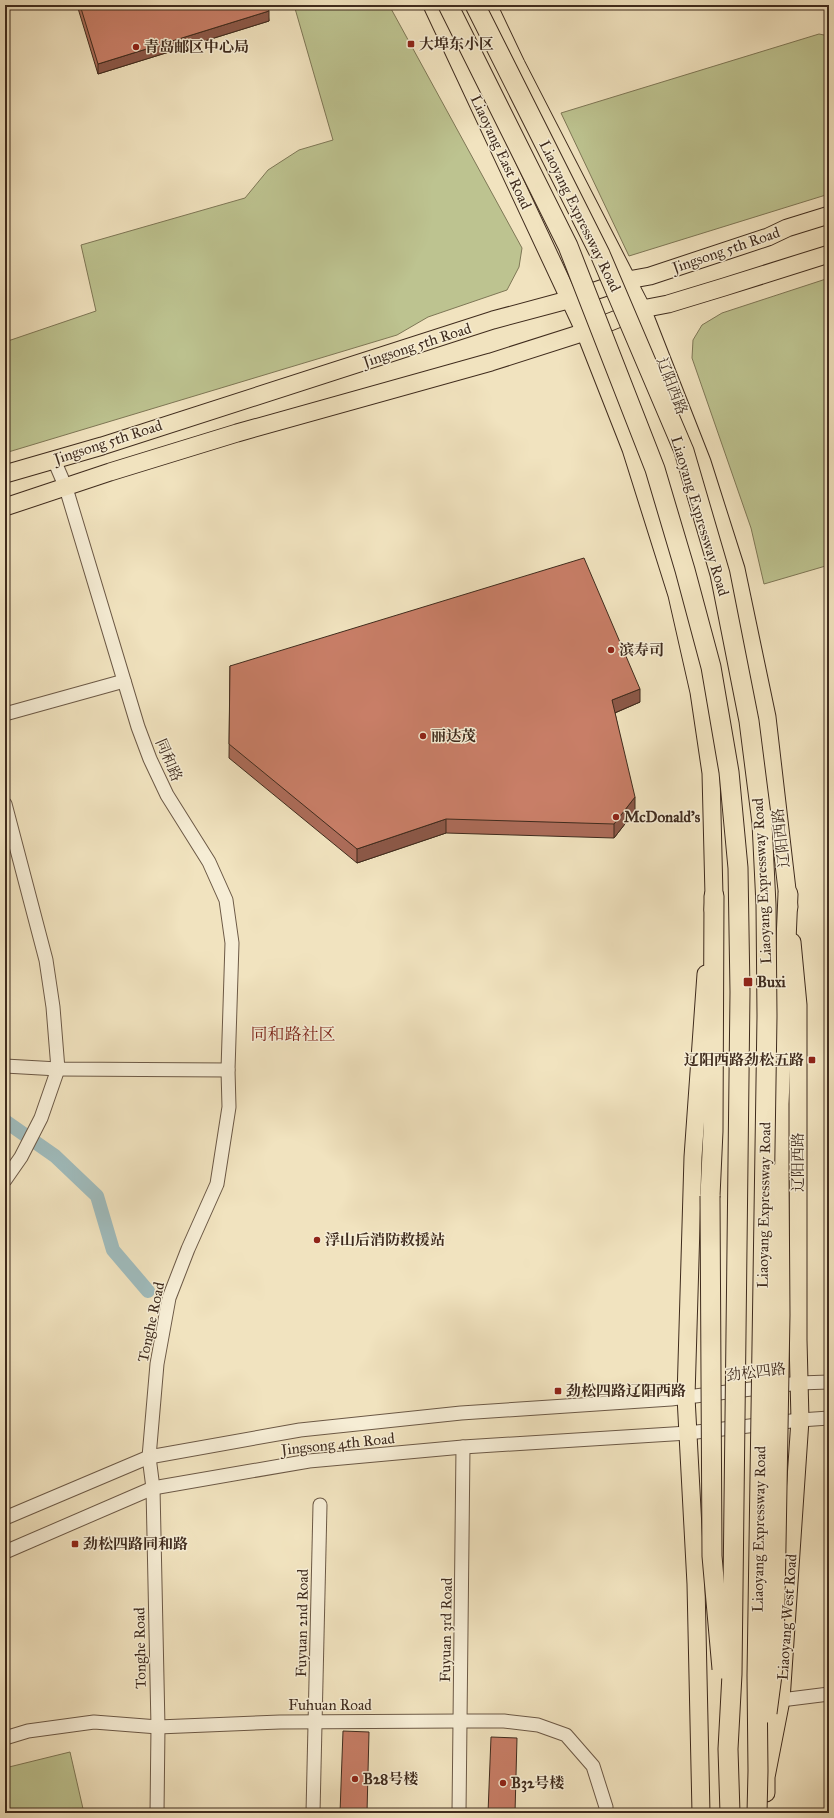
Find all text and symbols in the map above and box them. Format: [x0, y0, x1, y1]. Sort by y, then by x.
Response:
place label: 大埠东小区 [419, 35, 494, 53]
place label: 青岛邮区中心局 [144, 38, 249, 56]
marker: 大埠东小区 [406, 39, 416, 49]
marker: 青岛邮区中心局 [131, 42, 141, 52]
street label: Liaoyang East Road [467, 92, 536, 212]
street label: Liaoyang Expressway Road [535, 137, 625, 295]
street label: Jingsong 5th Road [668, 223, 783, 278]
street label: Jingsong 5th Road [359, 319, 474, 373]
street label: 辽阳西路 [653, 355, 691, 417]
street label: Jingsong 5th Road [50, 416, 165, 470]
street label: Liaoyang Expressway Road [667, 434, 733, 599]
place label: 滨寿司 [619, 641, 664, 659]
marker: 滨寿司 [606, 645, 616, 655]
place label: 丽达茂 [431, 727, 476, 745]
marker: 丽达茂 [418, 731, 428, 741]
street label: 同和路 [152, 736, 186, 784]
street label: Liaoyang Expressway Road [749, 797, 775, 965]
street label: 辽阳西路 [768, 807, 794, 869]
place label: McDonald's [624, 808, 701, 826]
marker: McDonald's [611, 812, 621, 822]
place label: Buxi [757, 973, 787, 991]
marker: Buxi [742, 976, 754, 988]
district label: 同和路社区 [251, 1024, 336, 1045]
place label: 辽阳西路劲松五路 [684, 1051, 804, 1069]
marker: 辽阳西路劲松五路 [807, 1055, 817, 1065]
street label: Liaoyang Expressway Road [754, 1121, 774, 1288]
street label: 辽阳西路 [789, 1132, 807, 1192]
place label: 浮山后消防救援站 [325, 1231, 445, 1249]
marker: 浮山后消防救援站 [312, 1235, 322, 1245]
street label: Tonghe Road [134, 1280, 168, 1364]
street label: 劲松四路 [725, 1359, 787, 1385]
place label: 劲松四路辽阳西路 [566, 1382, 686, 1400]
marker: 劲松四路辽阳西路 [553, 1386, 563, 1396]
street label: Jingsong 4th Road [278, 1429, 396, 1460]
street label: Liaoyang Expressway Road [749, 1445, 769, 1612]
place label: 劲松四路同和路 [83, 1535, 188, 1553]
marker: 劲松四路同和路 [70, 1539, 80, 1549]
street label: Liaoyang West Road [774, 1553, 800, 1681]
street label: Fuyuan 2nd Road [292, 1568, 312, 1677]
street label: Fuyuan 3rd Road [436, 1577, 456, 1682]
street label: Tonghe Road [130, 1607, 150, 1689]
street label: Fuhuan Road [288, 1696, 372, 1714]
place label: B28号楼 [363, 1770, 418, 1788]
marker: B28号楼 [350, 1774, 360, 1784]
place label: B32号楼 [511, 1774, 564, 1793]
marker: B32号楼 [498, 1778, 508, 1788]

